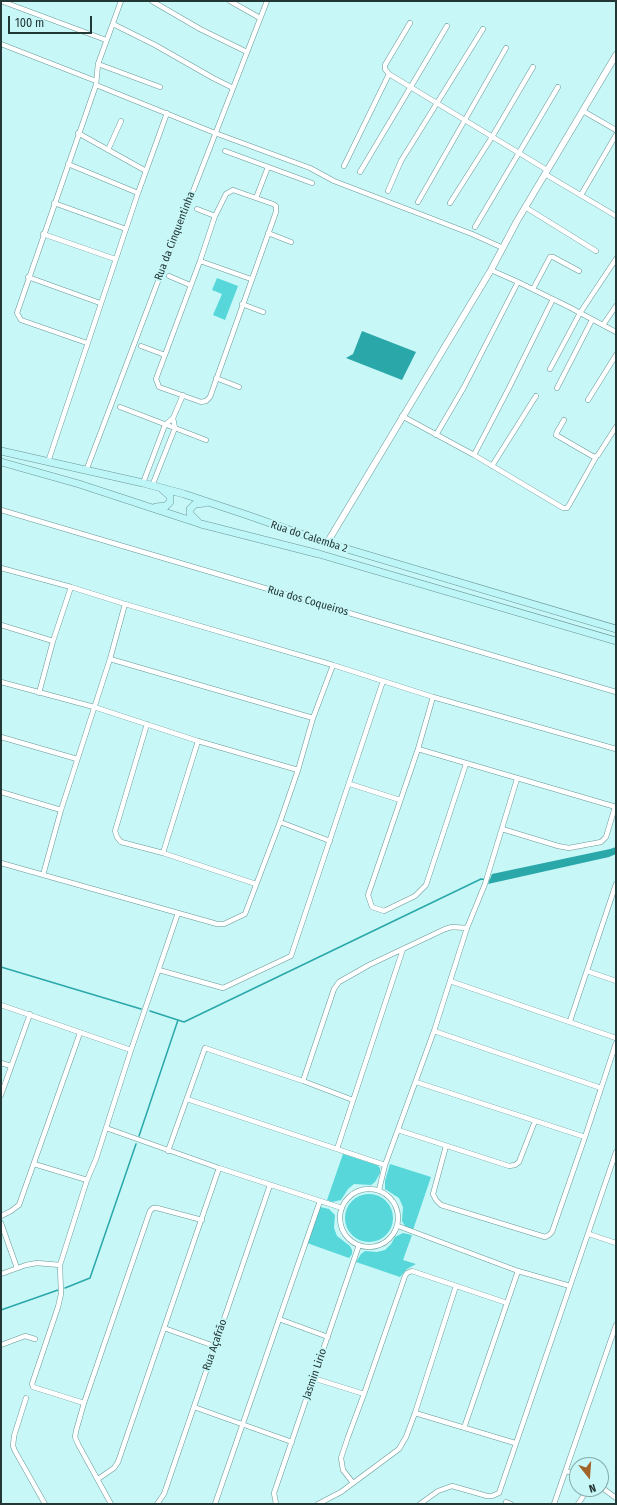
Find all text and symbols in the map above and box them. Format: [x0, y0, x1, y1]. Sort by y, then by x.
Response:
scale bar [10, 8, 94, 34]
text: 100 m [15, 16, 44, 30]
street label: Rua da Cinquentinha [152, 190, 198, 282]
street label: Rua do Calemba 2 [269, 518, 349, 556]
street label: Rua dos Coqueiros [266, 583, 350, 619]
street label: Rua Açafrão [200, 1318, 230, 1372]
street label: Jasmin Lirio [300, 1347, 330, 1401]
north arrow [569, 1457, 609, 1497]
text: N [587, 1481, 597, 1495]

